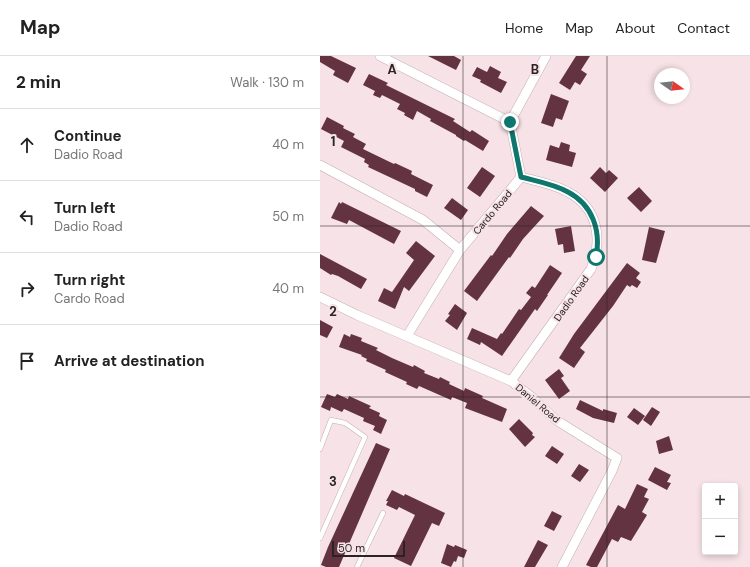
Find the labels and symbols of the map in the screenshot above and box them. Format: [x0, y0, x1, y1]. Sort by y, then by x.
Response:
text: A [387, 61, 397, 78]
text: B [531, 61, 539, 78]
north arrow [654, 68, 690, 104]
route end [501, 113, 519, 131]
text: 1 [331, 133, 335, 150]
street label: Cardo Road [470, 187, 515, 237]
route start [587, 248, 605, 266]
street label: Dadio Road [551, 273, 592, 324]
text: 2 [329, 303, 337, 320]
street label: Daniel Road [513, 381, 563, 426]
text: 3 [329, 473, 337, 490]
scale bar [332, 539, 405, 558]

